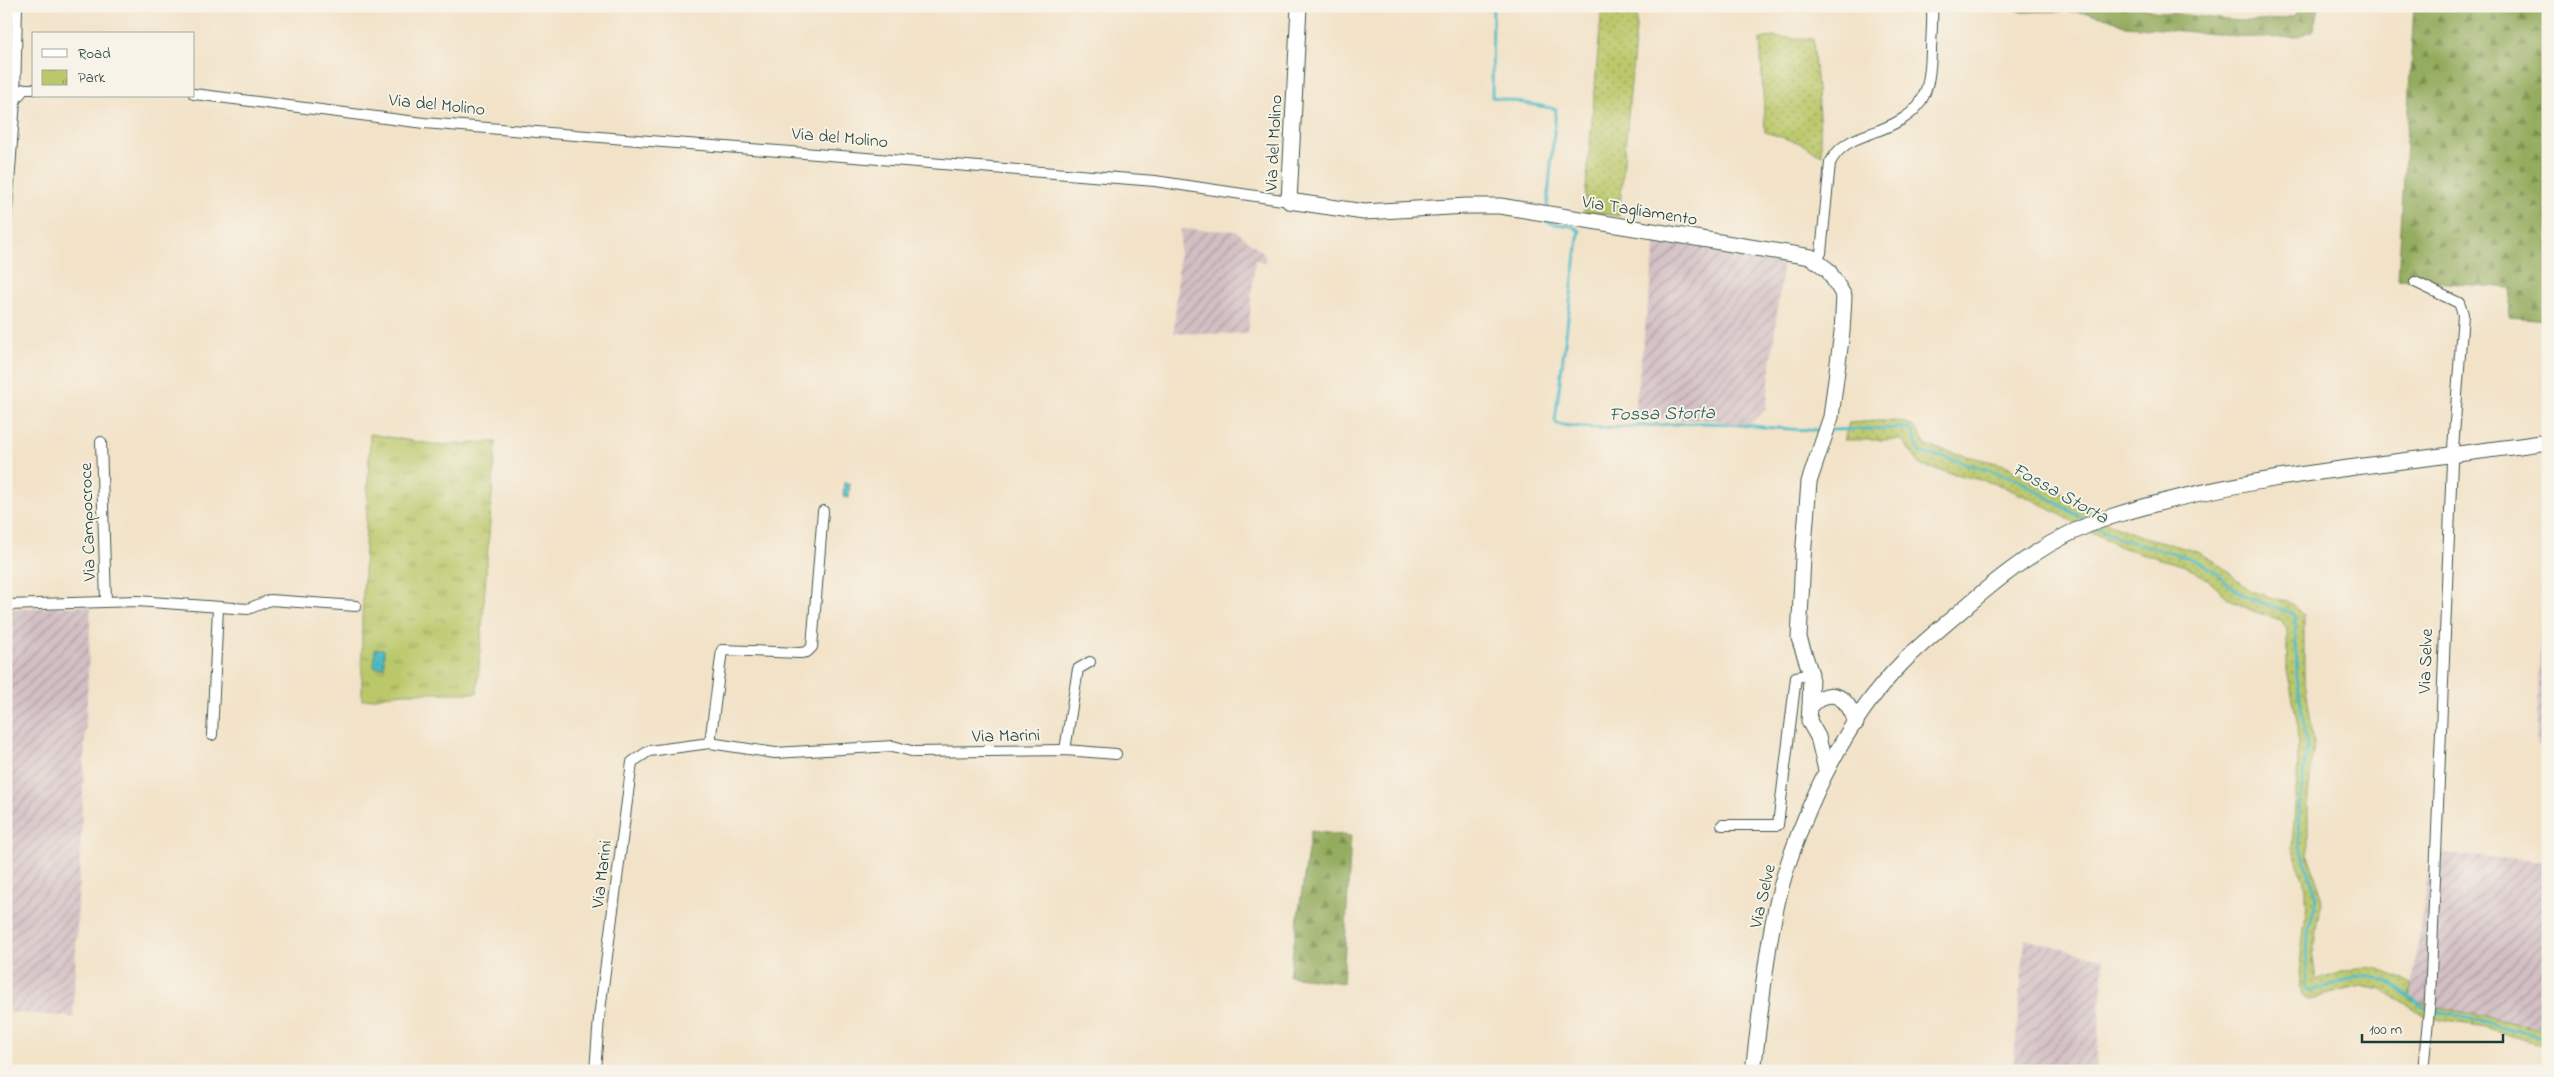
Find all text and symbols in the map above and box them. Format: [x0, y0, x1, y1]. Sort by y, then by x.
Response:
legend [32, 32, 195, 98]
text: Road [78, 43, 111, 65]
text: Park [78, 67, 106, 89]
street label: Via del Molino [386, 88, 486, 124]
street label: Via del Molino [1259, 94, 1291, 193]
street label: Via del Molino [789, 122, 889, 156]
street label: Via Tagliamento [1579, 190, 1699, 235]
water label: Fossa Storta [1609, 400, 1716, 429]
water label: Fossa Storta [2007, 457, 2113, 532]
street label: Via Campocroce [74, 461, 104, 583]
street label: Via Selve [2413, 627, 2441, 695]
street label: Via Marini [971, 723, 1040, 751]
street label: Via Marini [586, 839, 620, 911]
street label: Via Selve [1744, 861, 1784, 932]
scale bar [2362, 1012, 2503, 1044]
text: 100 m [2369, 1019, 2402, 1041]

